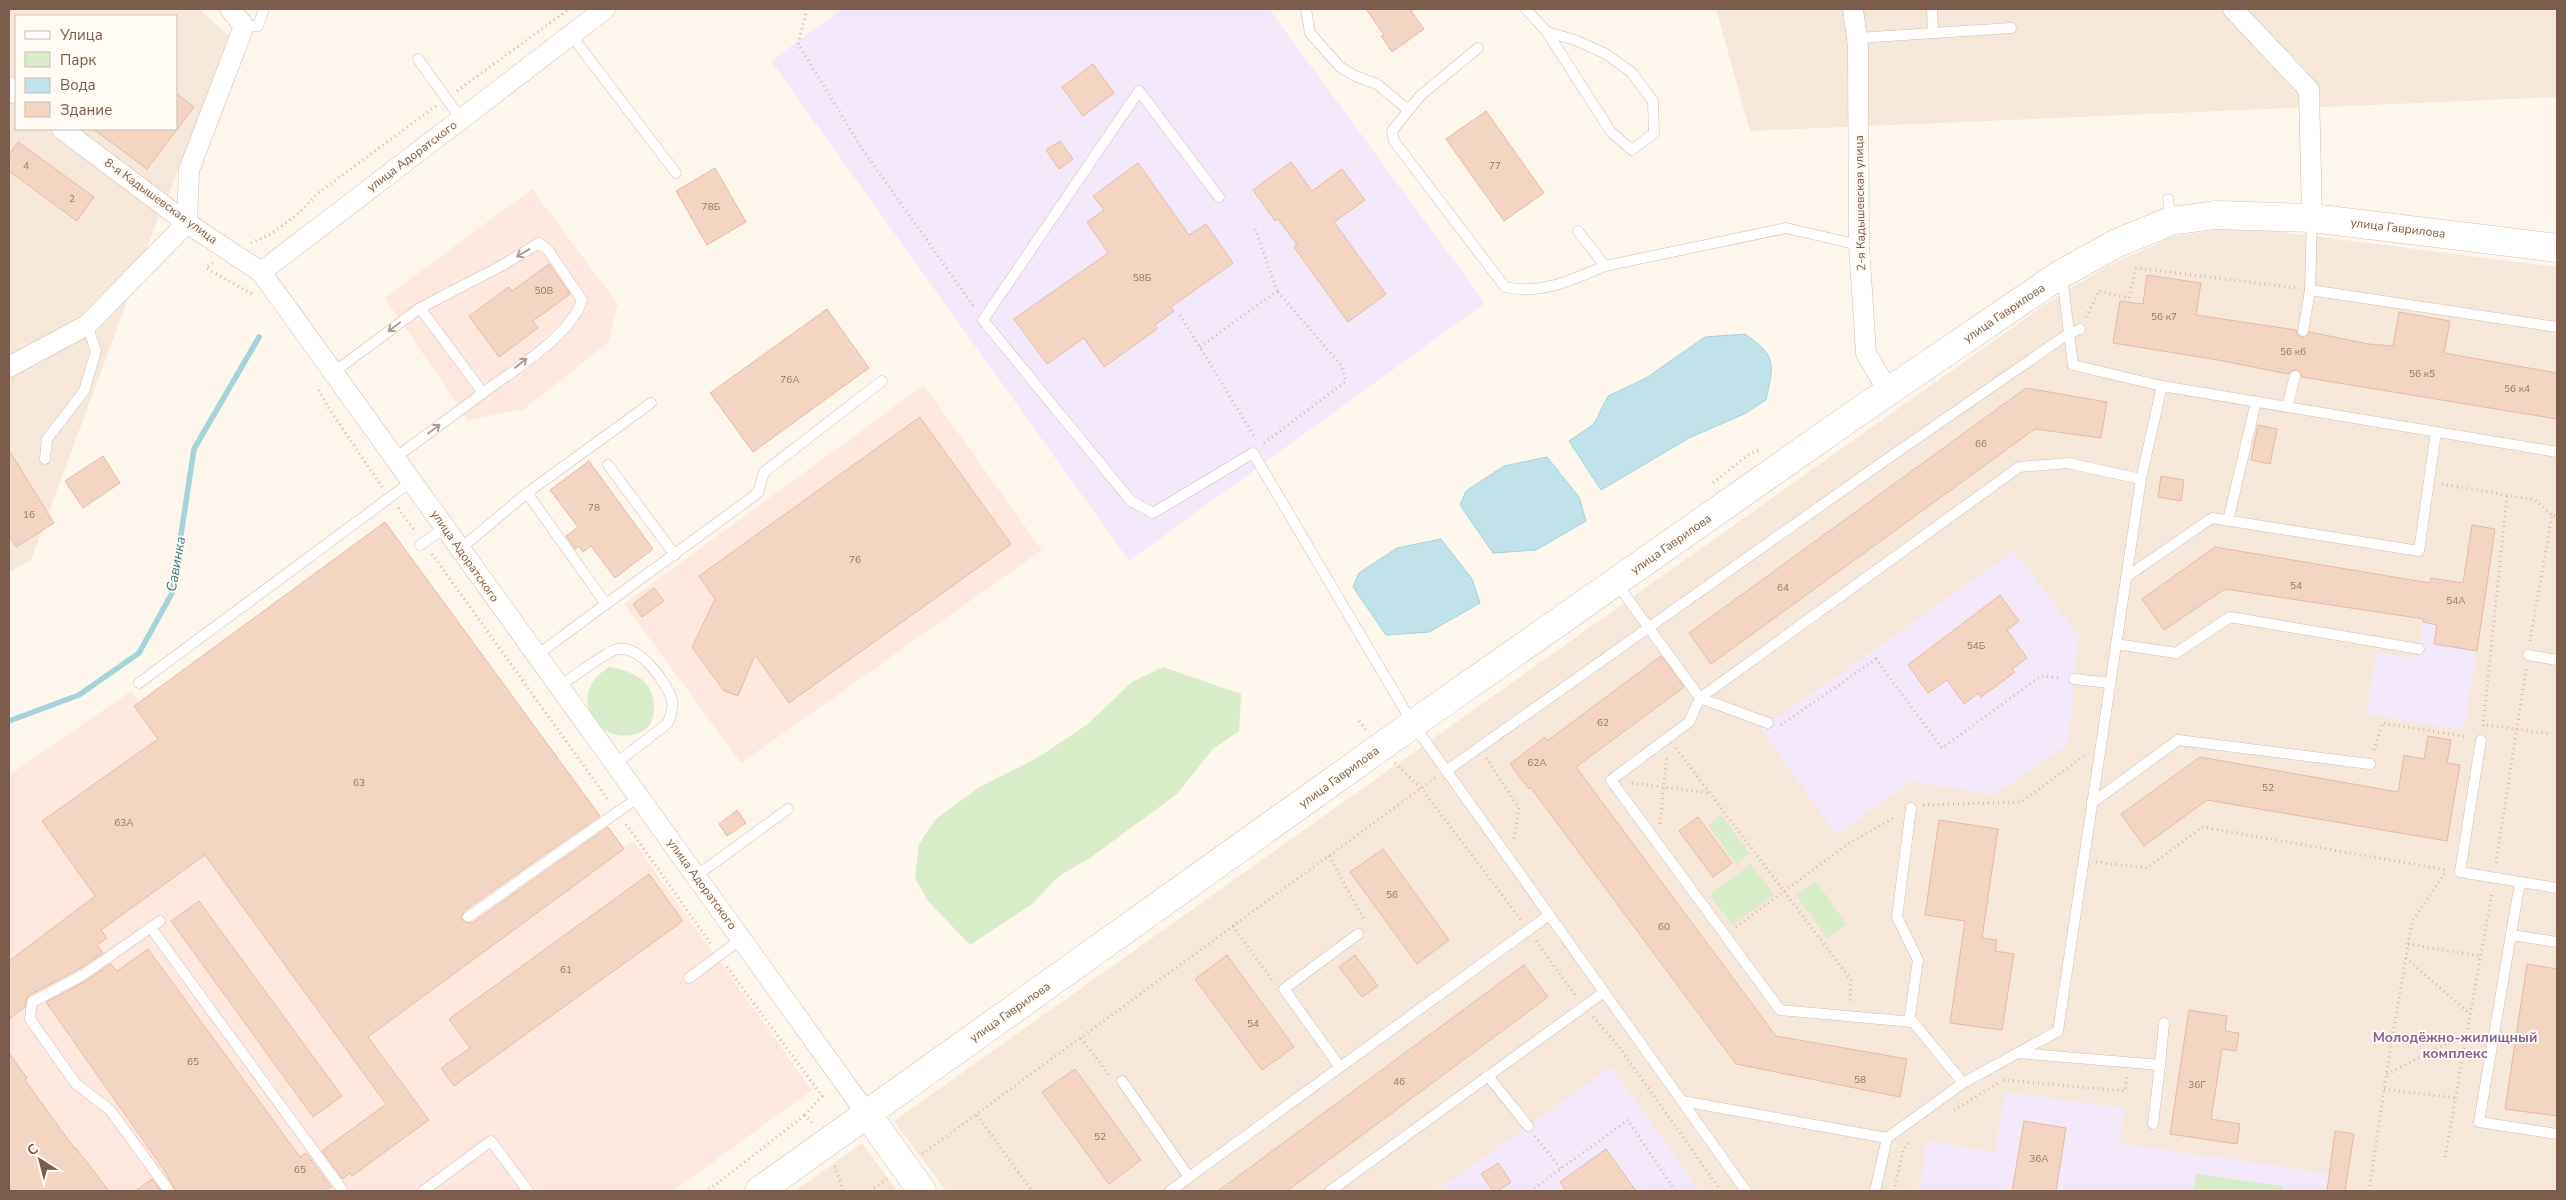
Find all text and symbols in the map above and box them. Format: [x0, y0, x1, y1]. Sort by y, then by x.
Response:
legend [15, 15, 178, 130]
text: Улица [59, 25, 103, 45]
text: Парк [60, 50, 96, 70]
text: Вода [60, 75, 96, 95]
text: Здание [60, 100, 112, 120]
street label: улица Адоратского [364, 117, 460, 195]
street label: 2-я Кадышевская улица [1851, 135, 1869, 271]
street label: 8-я Кадышевская улица [101, 155, 221, 247]
house number: 4 [23, 159, 29, 173]
house number: 77 [1489, 159, 1501, 173]
house number: 2 [69, 192, 75, 206]
house number: 78Б [702, 200, 721, 214]
street label: улица Гаврилова [2350, 214, 2446, 242]
one-way arrow [516, 249, 530, 259]
house number: 58Б [1133, 271, 1152, 285]
street label: улица Гаврилова [1960, 280, 2048, 346]
house number: 50В [535, 284, 554, 298]
house number: 56 к7 [2151, 310, 2177, 324]
one-way arrow [388, 322, 402, 332]
house number: 56 к6 [2280, 345, 2306, 359]
one-way arrow [514, 358, 527, 369]
house number: 56 к5 [2409, 367, 2435, 381]
house number: 76А [780, 373, 800, 387]
house number: 56 к4 [2504, 382, 2530, 396]
one-way arrow [427, 424, 441, 434]
house number: 66 [1975, 437, 1987, 451]
house number: 78 [588, 501, 600, 515]
street label: улица Адоратского [427, 507, 503, 605]
house number: 16 [23, 508, 35, 522]
street label: улица Гаврилова [1627, 510, 1715, 578]
water label: Савинка [162, 535, 190, 593]
house number: 76 [849, 553, 861, 567]
house number: 54 [2290, 579, 2302, 593]
house number: 64 [1777, 581, 1789, 595]
house number: 54А [2446, 594, 2466, 608]
house number: 54Б [1967, 639, 1986, 653]
house number: 62 [1597, 716, 1609, 730]
street label: улица Гаврилова [1296, 743, 1382, 811]
house number: 62А [1527, 756, 1547, 770]
house number: 63 [353, 776, 365, 790]
house number: 52 [2262, 781, 2274, 795]
house number: 63А [114, 816, 134, 830]
street label: улица Адоратского [664, 835, 741, 933]
house number: 56 [1386, 888, 1398, 902]
house number: 60 [1658, 920, 1670, 934]
house number: 61 [560, 963, 572, 977]
street label: улица Гаврилова [966, 978, 1054, 1046]
house number: 54 [1247, 1017, 1259, 1031]
district label: Молодёжно-жилищный комплекс [2373, 1028, 2537, 1063]
house number: 65 [187, 1055, 199, 1069]
house number: 58 [1854, 1073, 1866, 1087]
house number: 46 [1393, 1075, 1405, 1089]
house number: 36Г [2188, 1078, 2206, 1092]
house number: 52 [1094, 1130, 1106, 1144]
north arrow [15, 1135, 65, 1185]
text: С [23, 1139, 42, 1160]
house number: 36А [2029, 1152, 2049, 1166]
house number: 65 [294, 1163, 306, 1177]

